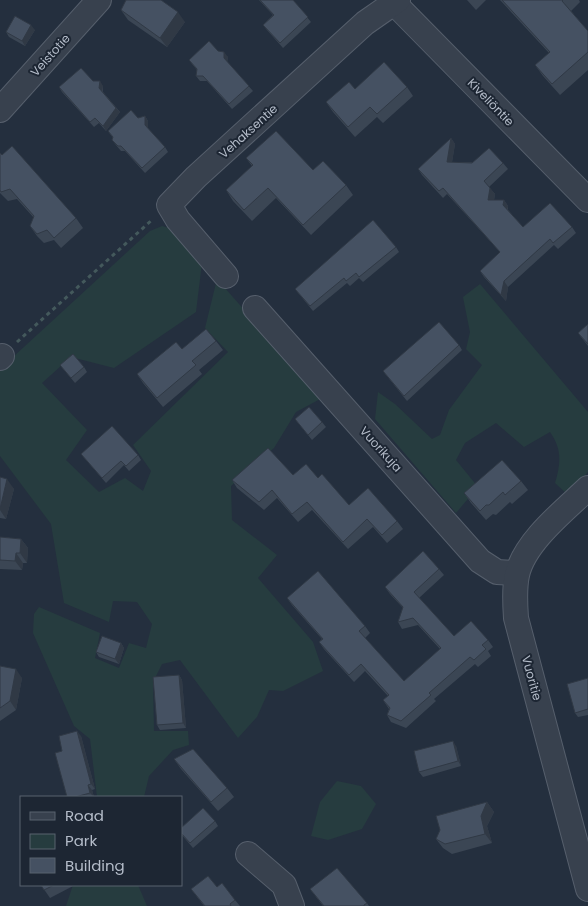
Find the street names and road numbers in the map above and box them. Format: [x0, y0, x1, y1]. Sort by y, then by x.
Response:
street label: Veistotie [26, 30, 74, 80]
street label: Kiveliöntie [464, 74, 518, 130]
street label: Vehaksentie [215, 100, 281, 162]
street label: Vuorikuja [356, 423, 406, 475]
street label: Vuoritie [518, 654, 546, 702]

